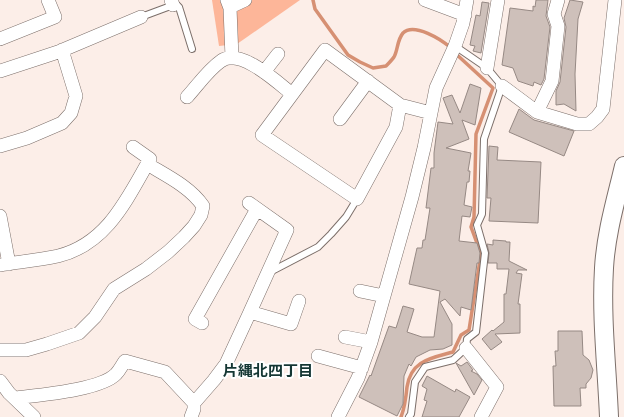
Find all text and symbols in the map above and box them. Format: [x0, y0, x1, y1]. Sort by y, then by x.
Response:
district label: 片縄北四丁目 [223, 361, 313, 379]

